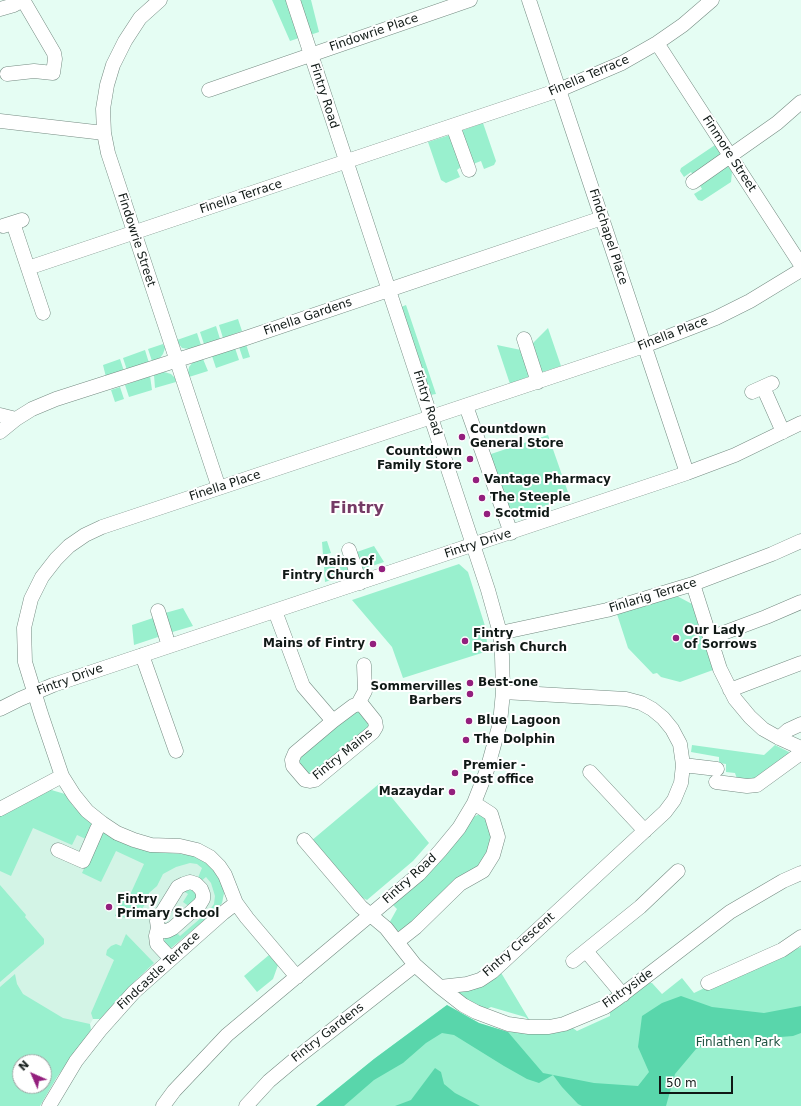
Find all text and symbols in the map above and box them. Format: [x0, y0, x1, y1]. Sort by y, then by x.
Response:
street label: Findowrie Place [328, 11, 420, 55]
street label: Finella Terrace [547, 53, 631, 99]
street label: Fintry Road [307, 62, 341, 130]
street label: Finmore Street [699, 113, 759, 195]
street label: Finella Terrace [198, 177, 284, 217]
street label: Findchapel Place [586, 187, 630, 287]
street label: Findowrie Street [114, 191, 158, 289]
street label: Finella Gardens [262, 295, 354, 339]
street label: Finella Place [636, 314, 710, 354]
street label: Fintry Road [410, 369, 444, 437]
place label: Countdown General Store [470, 423, 564, 451]
marker: Countdown General Store [457, 432, 467, 442]
place label: Countdown Family Store [377, 445, 462, 473]
marker: Countdown Family Store [465, 454, 475, 464]
street label: Finella Place [188, 468, 262, 504]
place label: Vantage Pharmacy [484, 473, 611, 487]
marker: Vantage Pharmacy [471, 475, 481, 485]
place label: The Steeple [490, 491, 571, 505]
marker: The Steeple [477, 493, 487, 503]
district label: Fintry [330, 499, 384, 519]
place label: Scotmid [495, 507, 550, 521]
marker: Scotmid [482, 509, 492, 519]
street label: Fintry Drive [443, 526, 513, 562]
place label: Mains of Fintry Church [282, 555, 374, 583]
marker: Mains of Fintry Church [377, 564, 387, 574]
street label: Finlarig Terrace [607, 576, 699, 616]
place label: Our Lady of Sorrows [684, 624, 757, 652]
place label: Fintry Parish Church [473, 627, 567, 655]
marker: Our Lady of Sorrows [671, 633, 681, 643]
marker: Fintry Parish Church [460, 636, 470, 646]
place label: Mains of Fintry [263, 637, 365, 651]
marker: Mains of Fintry [368, 639, 378, 649]
street label: Fintry Drive [35, 661, 105, 699]
place label: Best-one [478, 676, 538, 690]
marker: Best-one [465, 678, 475, 688]
place label: Sommervilles Barbers [371, 680, 462, 708]
marker: Sommervilles Barbers [465, 689, 475, 699]
place label: Blue Lagoon [477, 714, 560, 728]
marker: Blue Lagoon [464, 716, 474, 726]
street label: Fintry Mains [310, 727, 376, 783]
place label: The Dolphin [474, 733, 555, 747]
marker: The Dolphin [461, 735, 471, 745]
place label: Premier - Post office [463, 759, 534, 787]
marker: Premier - Post office [450, 768, 460, 778]
place label: Mazaydar [379, 785, 444, 799]
marker: Mazaydar [447, 787, 457, 797]
street label: Fintry Road [380, 851, 440, 907]
place label: Fintry Primary School [117, 893, 219, 921]
marker: Fintry Primary School [104, 902, 114, 912]
street label: Fintry Crescent [480, 910, 558, 980]
street label: Findcastle Terrace [115, 929, 203, 1013]
street label: Fintryside [600, 966, 656, 1012]
street label: Fintry Gardens [289, 1000, 367, 1066]
park label: Finlathen Park [696, 1036, 780, 1050]
north arrow [12, 1054, 52, 1094]
text: N [16, 1058, 32, 1074]
scale bar [661, 1068, 735, 1094]
text: 50 m [666, 1076, 697, 1090]

